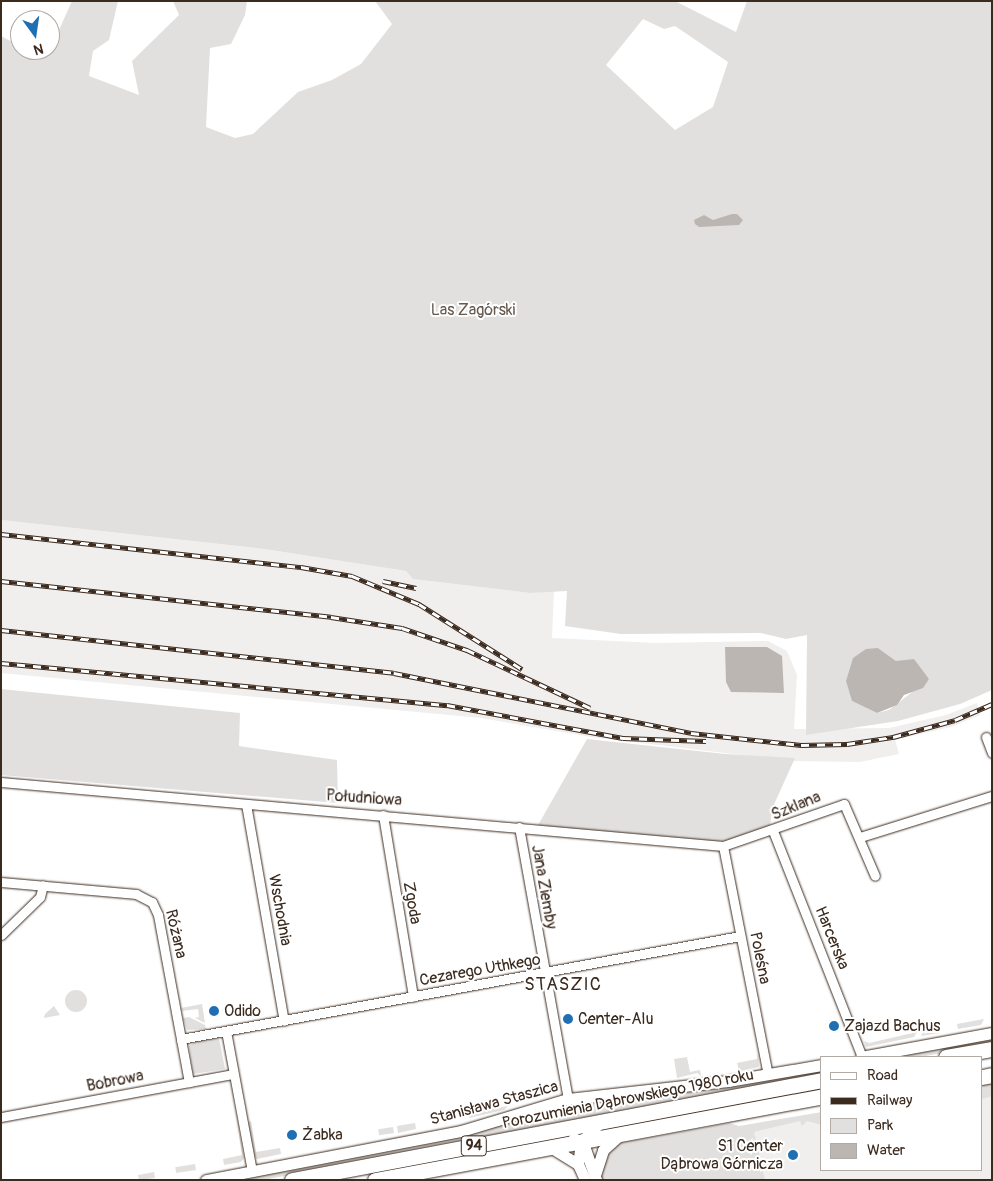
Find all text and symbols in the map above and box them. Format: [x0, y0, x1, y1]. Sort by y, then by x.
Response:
north arrow [10, 10, 60, 60]
text: N [32, 40, 45, 58]
park label: Las Zagórski [431, 300, 515, 320]
street label: Południowa [326, 786, 402, 810]
street label: Szklana [768, 787, 824, 825]
street label: Jana Ziemby [527, 843, 561, 931]
street label: Wschodnia [264, 873, 296, 947]
street label: Zgoda [399, 880, 425, 926]
street label: Harcerska [811, 904, 853, 972]
street label: Różana [161, 908, 191, 960]
street label: Poleśna [746, 930, 774, 986]
street label: Cezarego Uthkego [418, 950, 542, 990]
district label: STASZIC [523, 974, 603, 996]
place label: Odido [224, 1001, 261, 1021]
marker: Odido [208, 1005, 220, 1017]
place label: Center-Alu [578, 1009, 653, 1029]
marker: Center-Alu [562, 1013, 574, 1025]
place label: Zajazd Bachus [844, 1016, 940, 1036]
marker: Zajazd Bachus [828, 1020, 840, 1032]
legend [820, 1056, 983, 1171]
street label: Porozumienia Dąbrowskiego 1980 roku [501, 1065, 755, 1133]
street label: Bobrowa [85, 1066, 145, 1096]
text: Road [867, 1066, 898, 1085]
street label: Stanisława Staszica [428, 1077, 560, 1129]
text: Railway [867, 1091, 912, 1110]
text: Park [867, 1116, 893, 1135]
place label: Żabka [302, 1125, 343, 1145]
marker: Żabka [286, 1129, 298, 1141]
road number: 94 [460, 1134, 488, 1158]
place label: S1 Center Dąbrowa Górnicza [660, 1136, 783, 1174]
text: Water [867, 1141, 905, 1160]
marker: S1 Center Dąbrowa Górnicza [787, 1149, 799, 1161]

